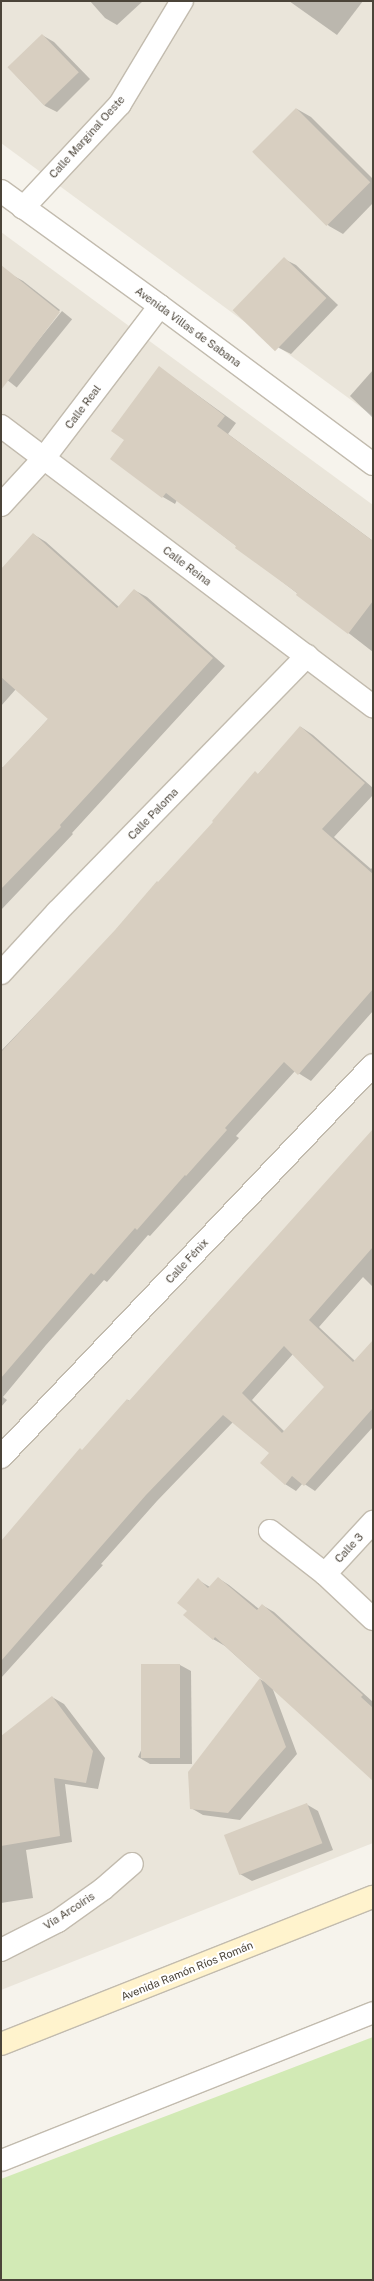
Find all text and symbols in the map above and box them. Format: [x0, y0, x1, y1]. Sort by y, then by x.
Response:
street label: Calle Marginal Oeste [46, 93, 128, 181]
street label: Avenida Villas de Sabana [132, 284, 244, 370]
street label: Calle Real [62, 382, 104, 432]
street label: Calle Reina [160, 543, 214, 589]
street label: Calle Paloma [125, 785, 181, 843]
street label: Calle Fénix [163, 1236, 211, 1286]
street label: Calle 3 [332, 1530, 366, 1566]
street label: Vía Arcoíris [41, 1890, 97, 1932]
street label: Avenida Ramón Ríos Román [119, 1938, 255, 2004]

